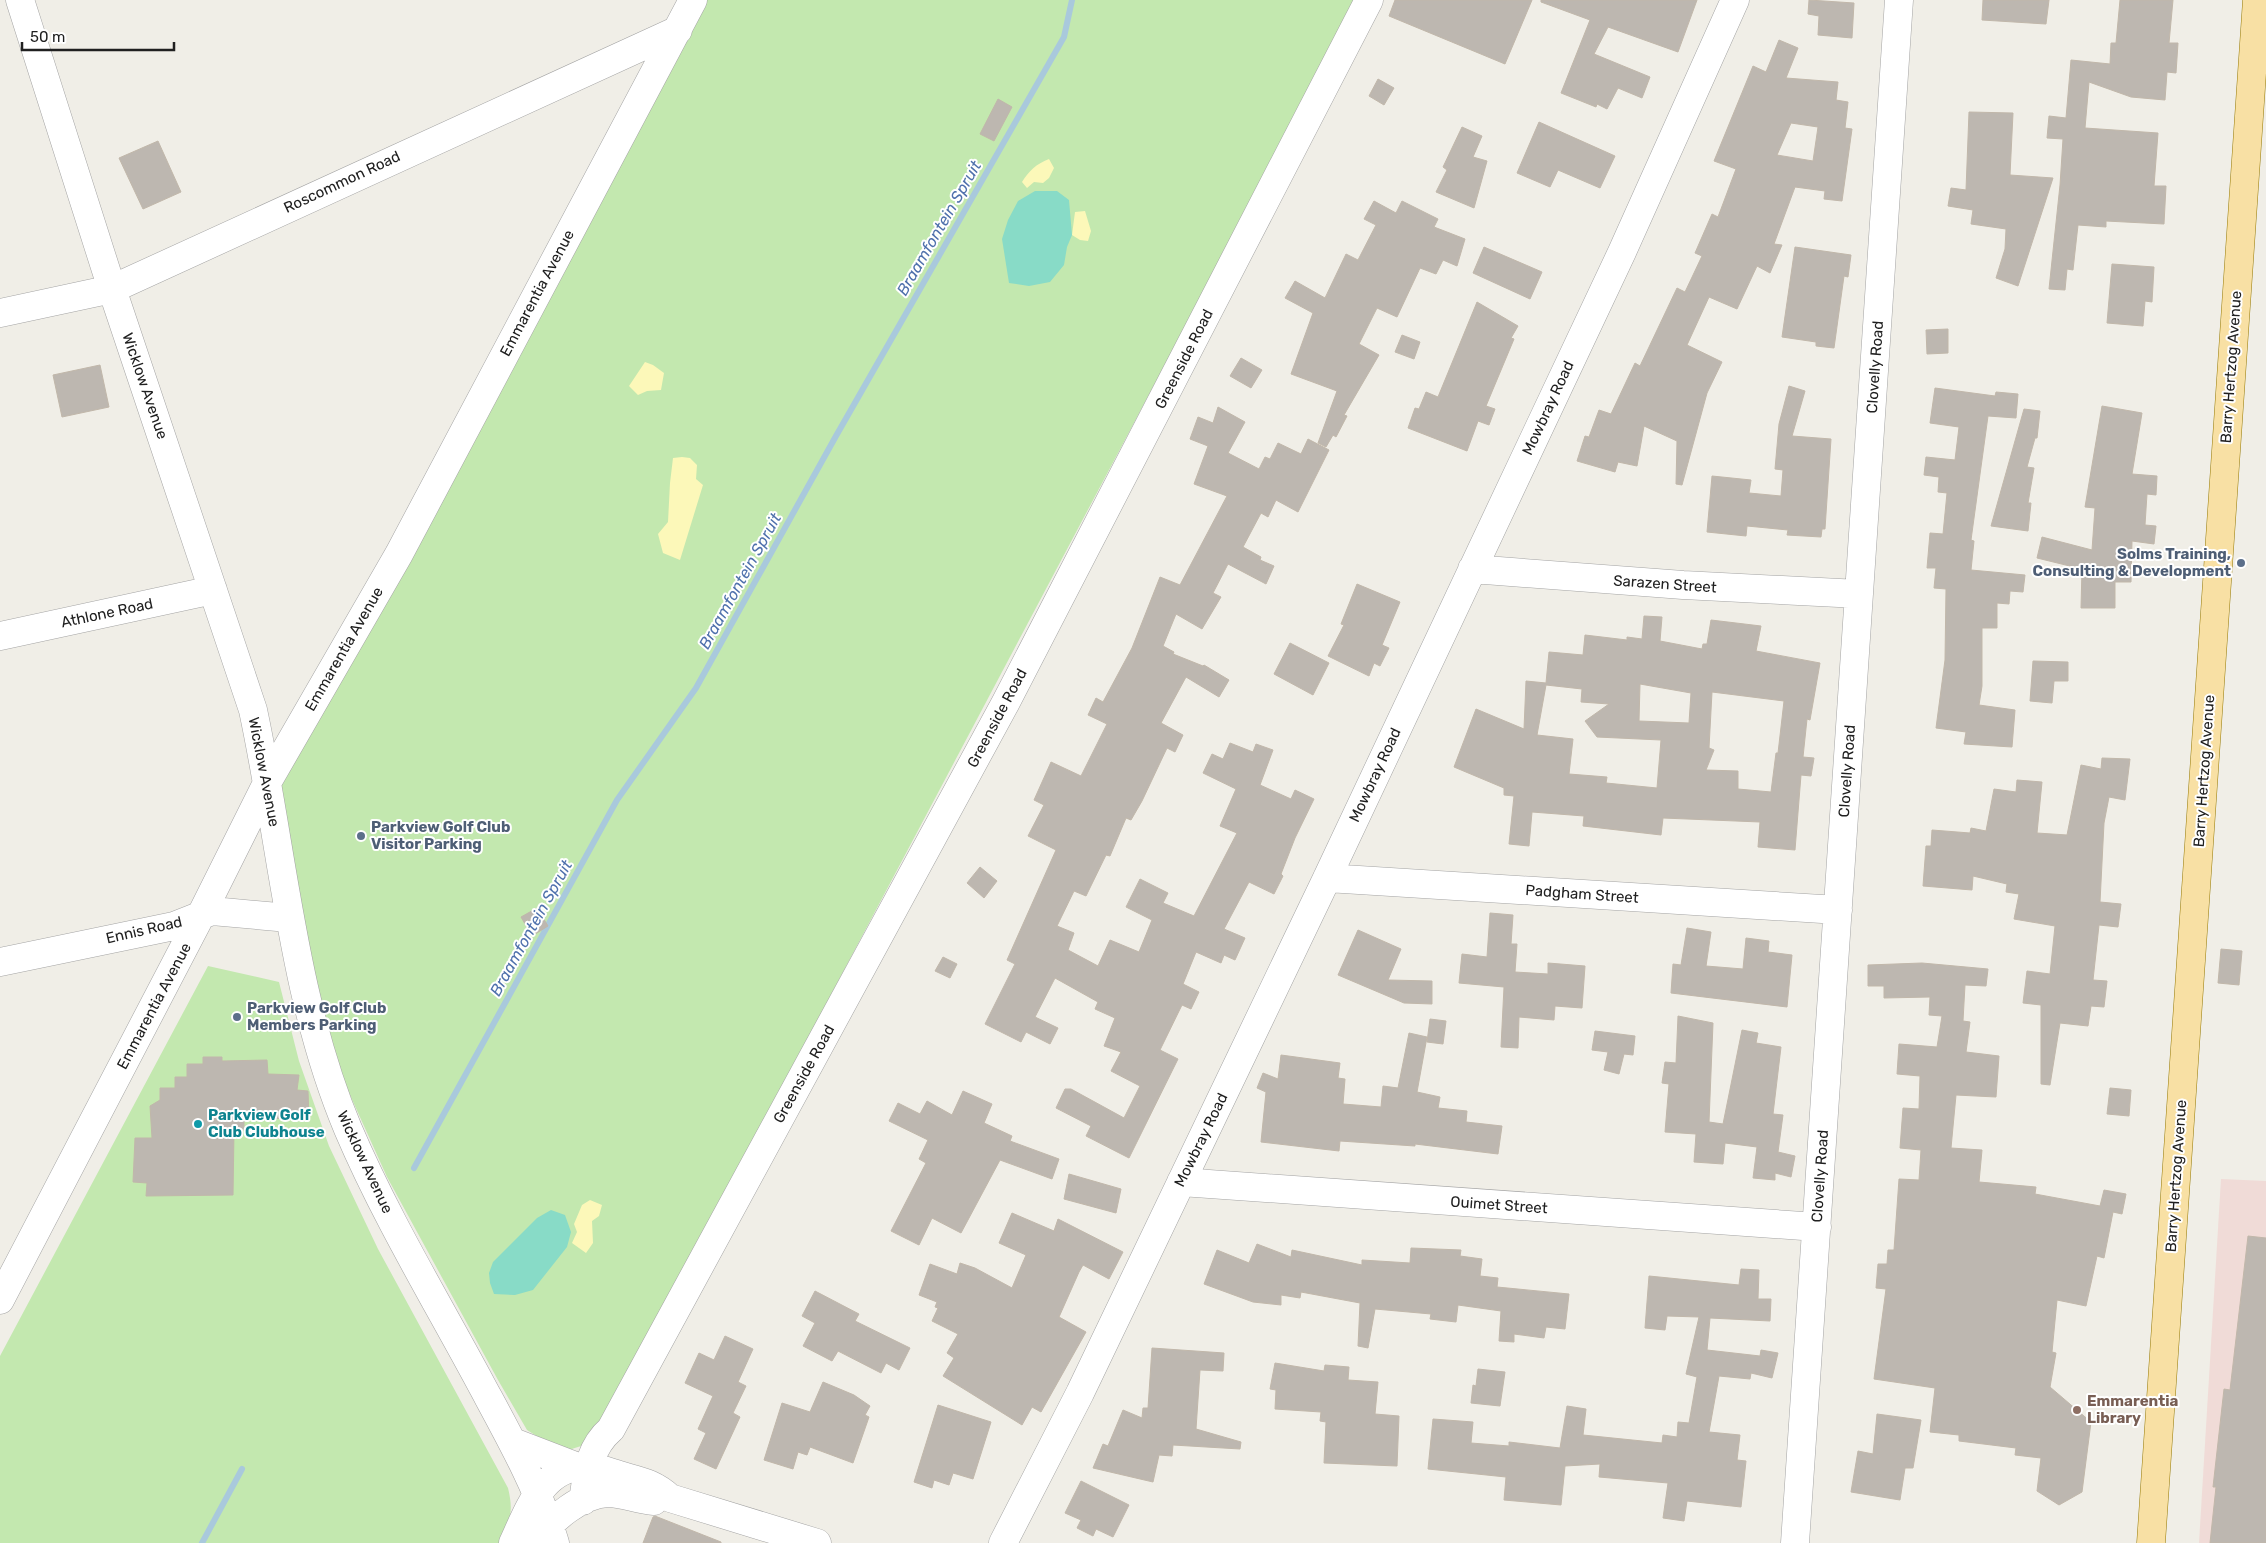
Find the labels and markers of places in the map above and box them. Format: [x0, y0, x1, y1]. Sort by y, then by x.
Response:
place label: Solms Training, Consulting & Development [2032, 545, 2231, 580]
marker: Solms Training, Consulting & Development [2235, 557, 2247, 569]
place label: Parkview Golf Club Visitor Parking [371, 818, 510, 853]
marker: Parkview Golf Club Visitor Parking [355, 830, 367, 842]
place label: Parkview Golf Club Members Parking [247, 999, 386, 1034]
marker: Parkview Golf Club Members Parking [231, 1011, 243, 1023]
place label: Parkview Golf Club Clubhouse [208, 1106, 325, 1141]
marker: Parkview Golf Club Clubhouse [192, 1118, 204, 1130]
place label: Emmarentia Library [2087, 1392, 2178, 1427]
marker: Emmarentia Library [2071, 1404, 2083, 1416]

